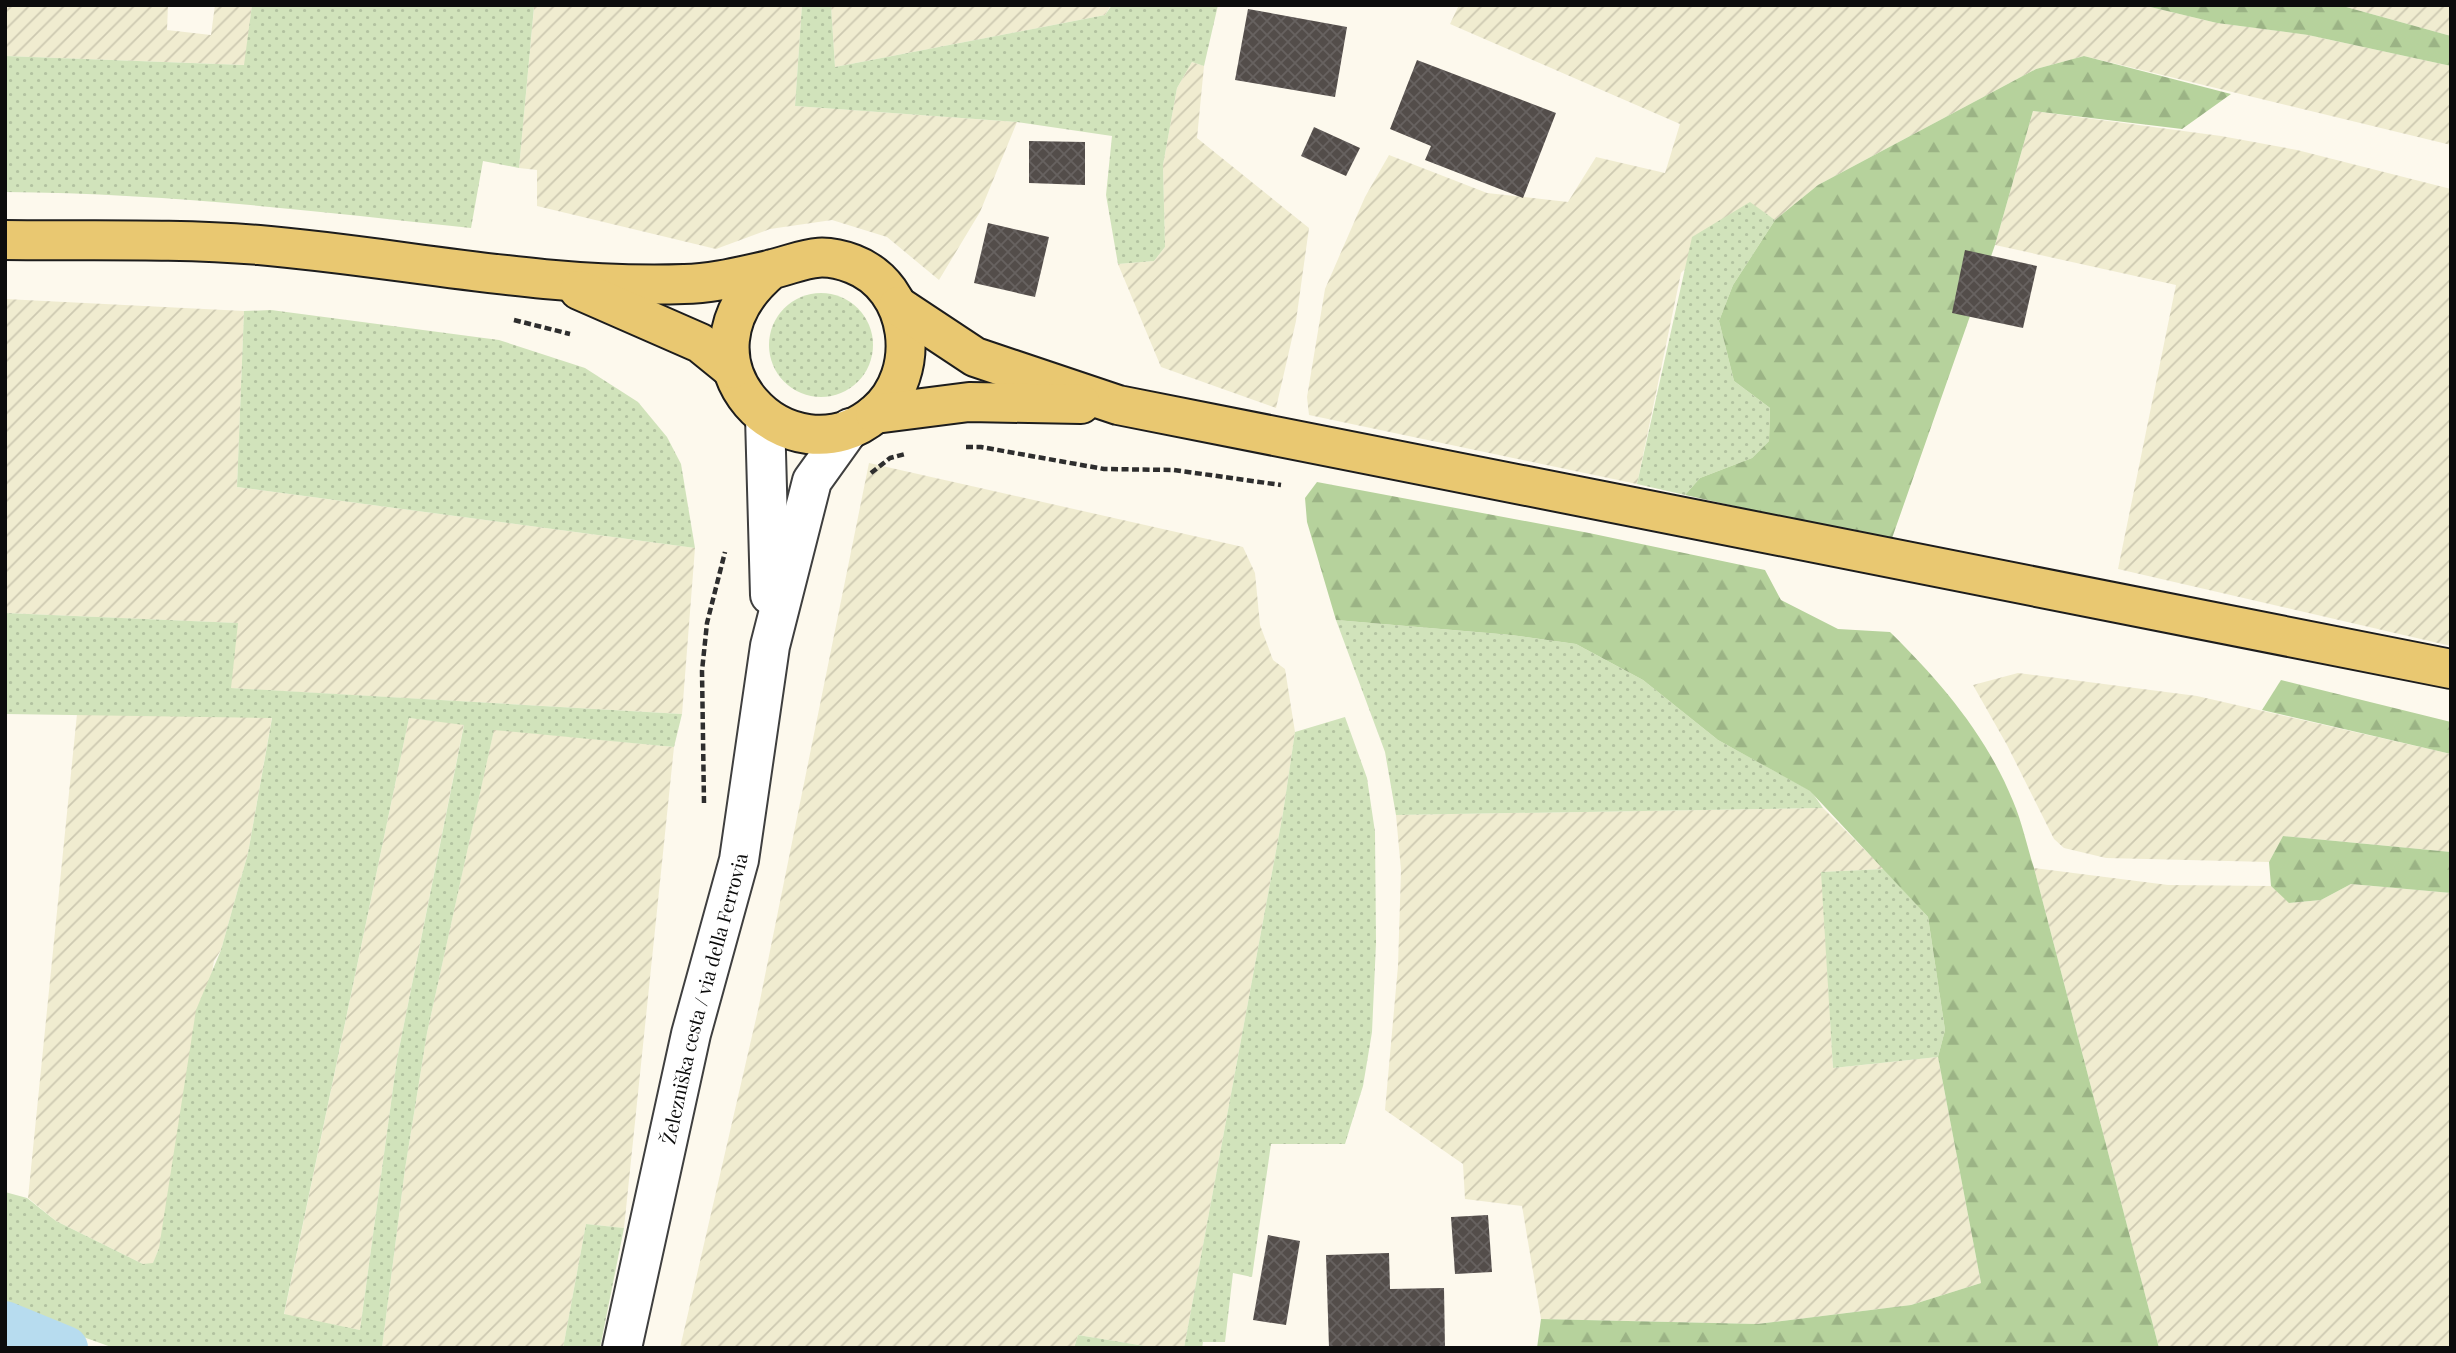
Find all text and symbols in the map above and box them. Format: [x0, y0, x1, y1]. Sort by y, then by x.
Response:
street label: Železniška cesta / via della Ferrovia [654, 851, 753, 1146]

